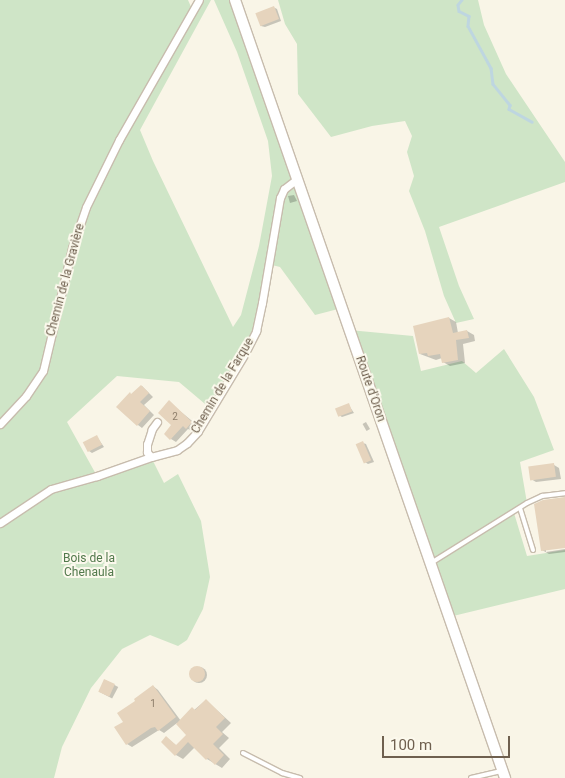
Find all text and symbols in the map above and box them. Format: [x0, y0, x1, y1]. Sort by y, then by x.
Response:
street label: Chemin de la Gravière [44, 222, 88, 338]
street label: Chemin de la Farque [189, 336, 257, 436]
street label: Route d'Oron [352, 354, 388, 424]
house number: 2 [172, 411, 178, 423]
park label: Bois de la Chenaula [63, 552, 115, 580]
house number: 1 [150, 698, 156, 710]
scale bar [385, 726, 512, 758]
text: 100 m [390, 736, 432, 754]

